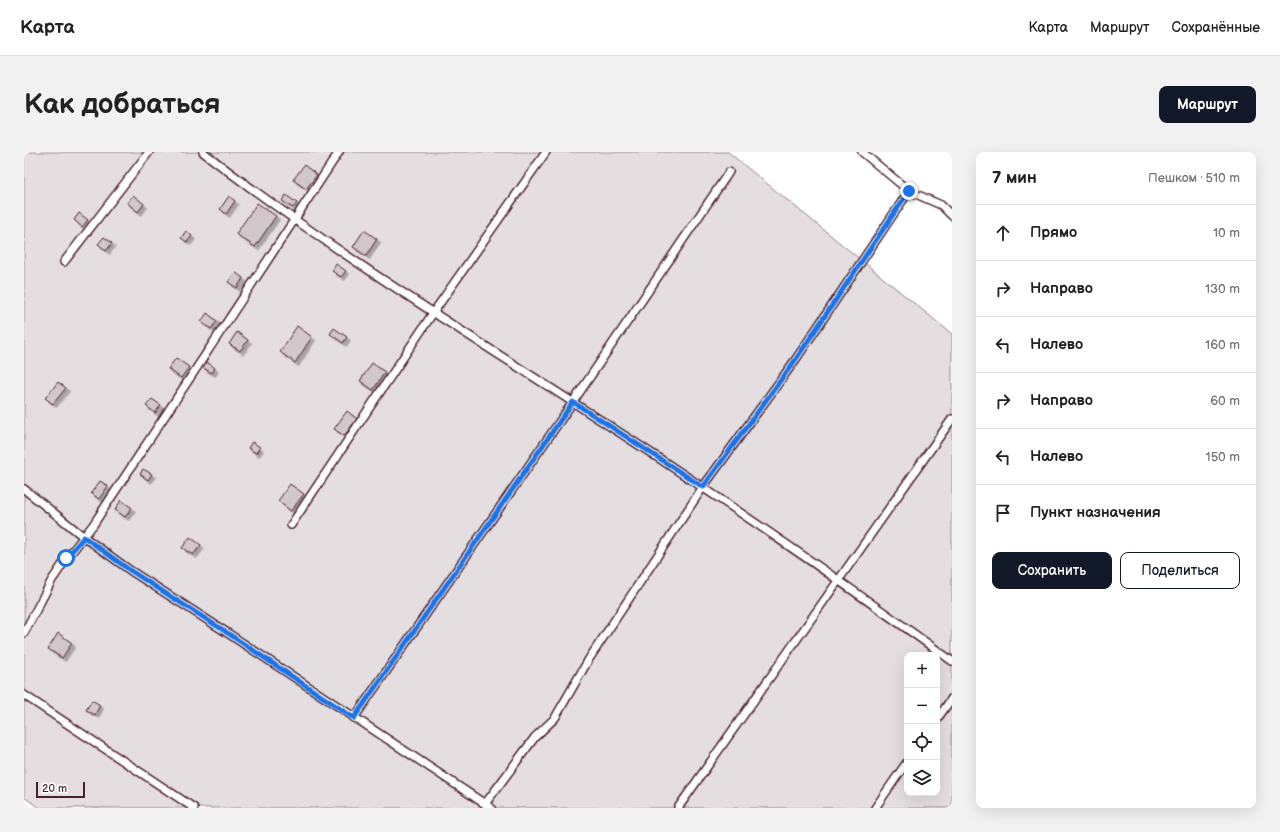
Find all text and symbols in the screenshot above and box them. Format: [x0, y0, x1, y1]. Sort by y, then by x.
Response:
text: Карта [20, 16, 74, 39]
text: Карта [1029, 19, 1068, 36]
text: Маршрут [1090, 19, 1150, 36]
text: Сохранённые [1172, 19, 1260, 36]
button: Маршрут [1159, 86, 1256, 123]
text: Как добраться [24, 88, 221, 121]
text: 7 мин [992, 168, 1037, 188]
text: Пешком · 510 m [1148, 170, 1240, 186]
route end [900, 182, 918, 200]
icon: ahead [992, 222, 1014, 244]
text: Прямо [1030, 223, 1077, 242]
text: 10 m [1213, 225, 1240, 241]
icon: right [992, 278, 1014, 300]
text: Направо [1030, 279, 1093, 298]
text: 130 m [1205, 281, 1240, 297]
icon: left [992, 334, 1014, 356]
text: Налево [1030, 335, 1083, 354]
text: 160 m [1205, 337, 1240, 353]
icon: right [992, 390, 1014, 412]
text: Направо [1030, 391, 1093, 410]
text: 60 m [1210, 393, 1240, 409]
icon: left [992, 446, 1014, 468]
text: Налево [1030, 447, 1083, 466]
text: 150 m [1206, 449, 1240, 465]
icon: arrive [992, 502, 1014, 524]
text: Пункт назначения [1030, 503, 1161, 522]
route start [57, 549, 75, 567]
button: Сохранить [992, 552, 1112, 589]
button: Поделиться [1120, 552, 1240, 589]
map controls [904, 652, 940, 796]
button: + [904, 652, 940, 688]
button: − [904, 688, 940, 724]
button: locate [904, 724, 940, 760]
button: layers [904, 760, 940, 796]
scale bar [36, 780, 85, 799]
text: 20 m [42, 782, 67, 795]

